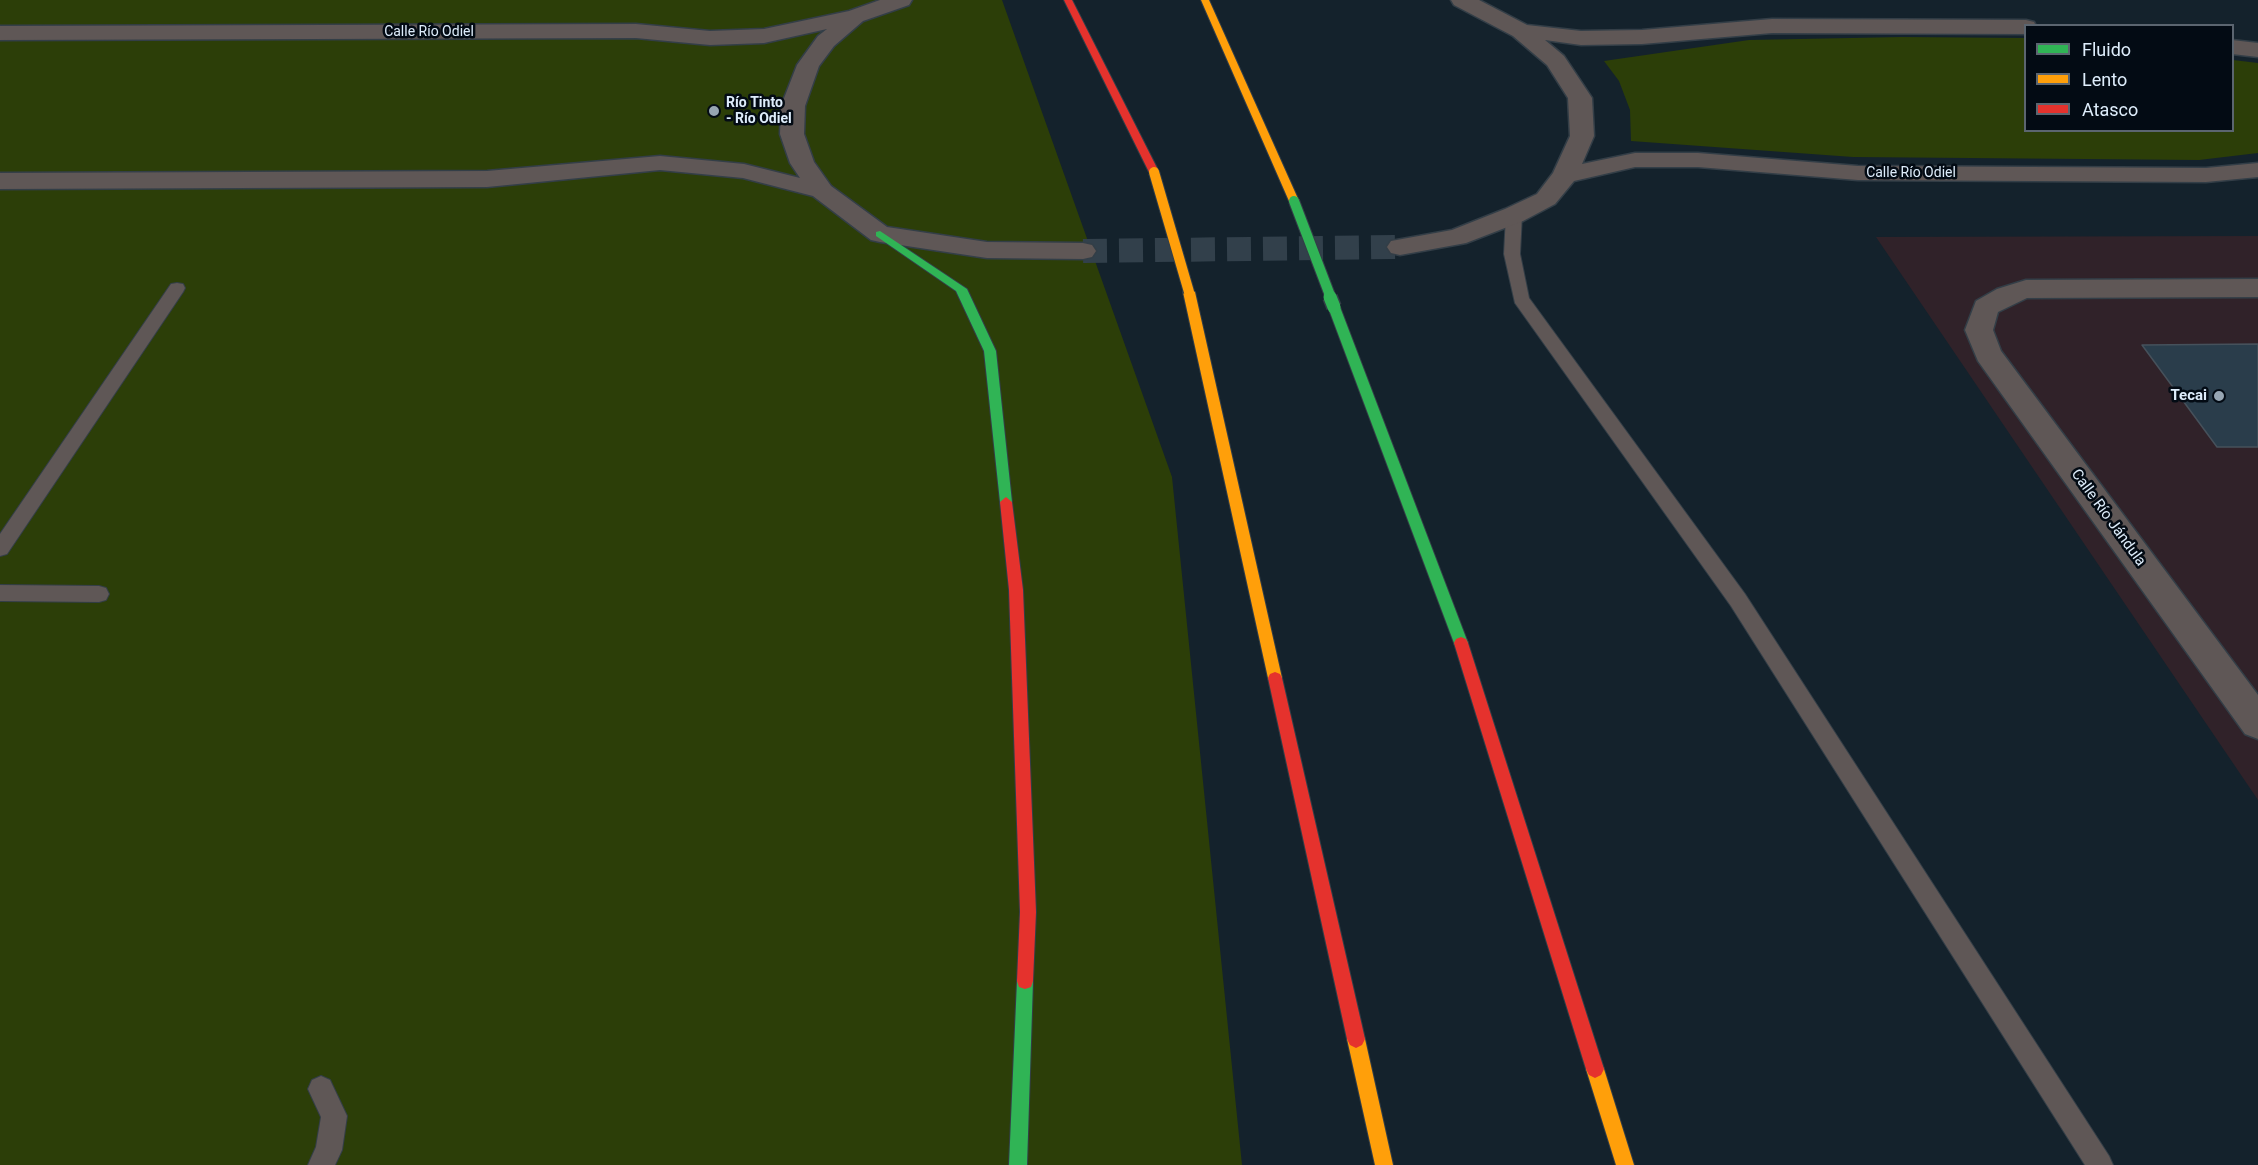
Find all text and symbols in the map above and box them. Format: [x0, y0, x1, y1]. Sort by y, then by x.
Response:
street label: Calle Río Odiel [384, 24, 474, 40]
legend [2024, 24, 2234, 132]
text: Fluido [2082, 39, 2131, 60]
text: Lento [2082, 69, 2127, 90]
place label: Río Tinto - Río Odiel [726, 95, 792, 128]
text: Atasco [2082, 99, 2138, 120]
marker: Río Tinto - Río Odiel [707, 104, 721, 118]
street label: Calle Río Odiel [1866, 165, 1956, 181]
place label: Tecai [2170, 387, 2207, 405]
marker: Tecai [2212, 389, 2226, 403]
street label: Calle Río Jándula [2067, 466, 2149, 570]

